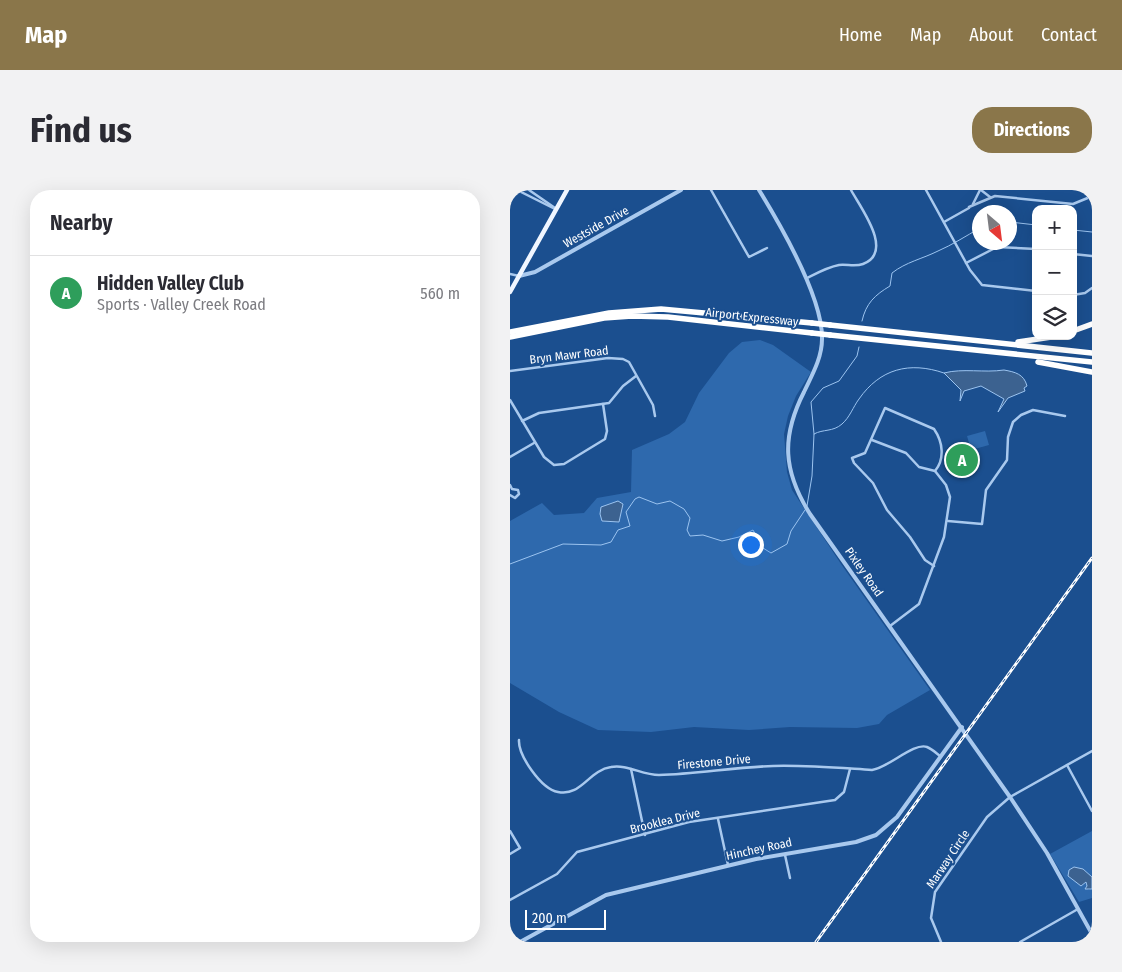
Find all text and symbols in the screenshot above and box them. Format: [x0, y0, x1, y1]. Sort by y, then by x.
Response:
text: Map [25, 21, 67, 49]
text: Home [839, 24, 882, 46]
text: Map [910, 24, 941, 46]
text: About [969, 24, 1013, 46]
text: Contact [1041, 24, 1097, 46]
button: Directions [972, 107, 1092, 153]
text: Find us [30, 109, 132, 151]
street label: Westside Drive [561, 203, 631, 251]
north arrow [972, 205, 1017, 250]
map controls [1032, 205, 1077, 340]
button: + [1032, 205, 1077, 250]
text: Nearby [50, 210, 112, 236]
button: − [1032, 250, 1077, 295]
text: Hidden Valley Club [97, 272, 244, 295]
text: A [62, 284, 70, 303]
text: 560 m [420, 284, 460, 303]
text: Sports · Valley Creek Road [97, 295, 266, 314]
button: layers [1032, 295, 1077, 340]
street label: Airport Expressway [705, 305, 800, 329]
street label: Bryn Mawr Road [529, 343, 609, 367]
pin: A [946, 441, 978, 479]
your location [738, 532, 764, 558]
street label: Pixley Road [842, 545, 886, 599]
street label: Firestone Drive [677, 752, 751, 772]
street label: Brooklea Drive [629, 806, 702, 836]
street label: Marway Circle [923, 827, 973, 891]
street label: Hinchey Road [725, 835, 793, 863]
scale bar [525, 907, 606, 930]
text: 200 m [532, 910, 567, 927]

